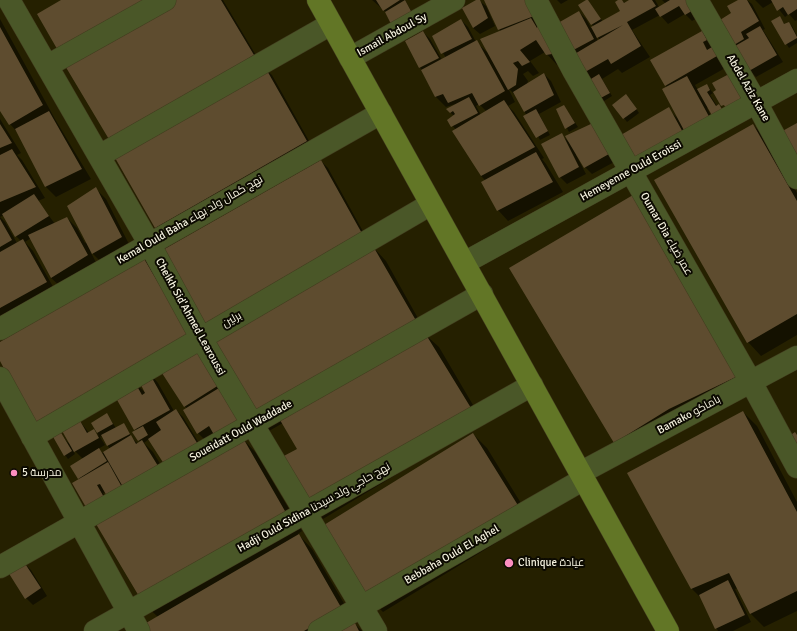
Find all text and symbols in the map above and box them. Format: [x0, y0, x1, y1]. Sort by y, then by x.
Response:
street label: Ismail Abdoul Sy [355, 10, 429, 60]
street label: Abdel Aziz Kane [724, 52, 772, 124]
street label: Hemeyenne Ould Eroissi [578, 138, 684, 204]
street label: Kemal Ould Baha نهج كمال ولد بهاء [115, 173, 265, 267]
street label: Oumar Dia عمر ضياء [637, 190, 695, 278]
street label: Cheikh Sid'Ahmed Learoussi [152, 256, 228, 378]
street label: برلين [220, 309, 244, 331]
street label: Bamako باماكو [655, 393, 723, 437]
street label: Soueidatt Ould Waddade [187, 397, 295, 465]
street label: Hadji Ould Sidina نهج حاجي ولد سيدنا [235, 460, 393, 556]
place label: مدرسة 5 [22, 466, 62, 480]
marker: مدرسة 5 [9, 468, 19, 478]
street label: Bebbaha Ould El Aghel [402, 523, 502, 587]
place label: Clinique عيادة [518, 556, 584, 570]
marker: Clinique عيادة [503, 557, 515, 569]

